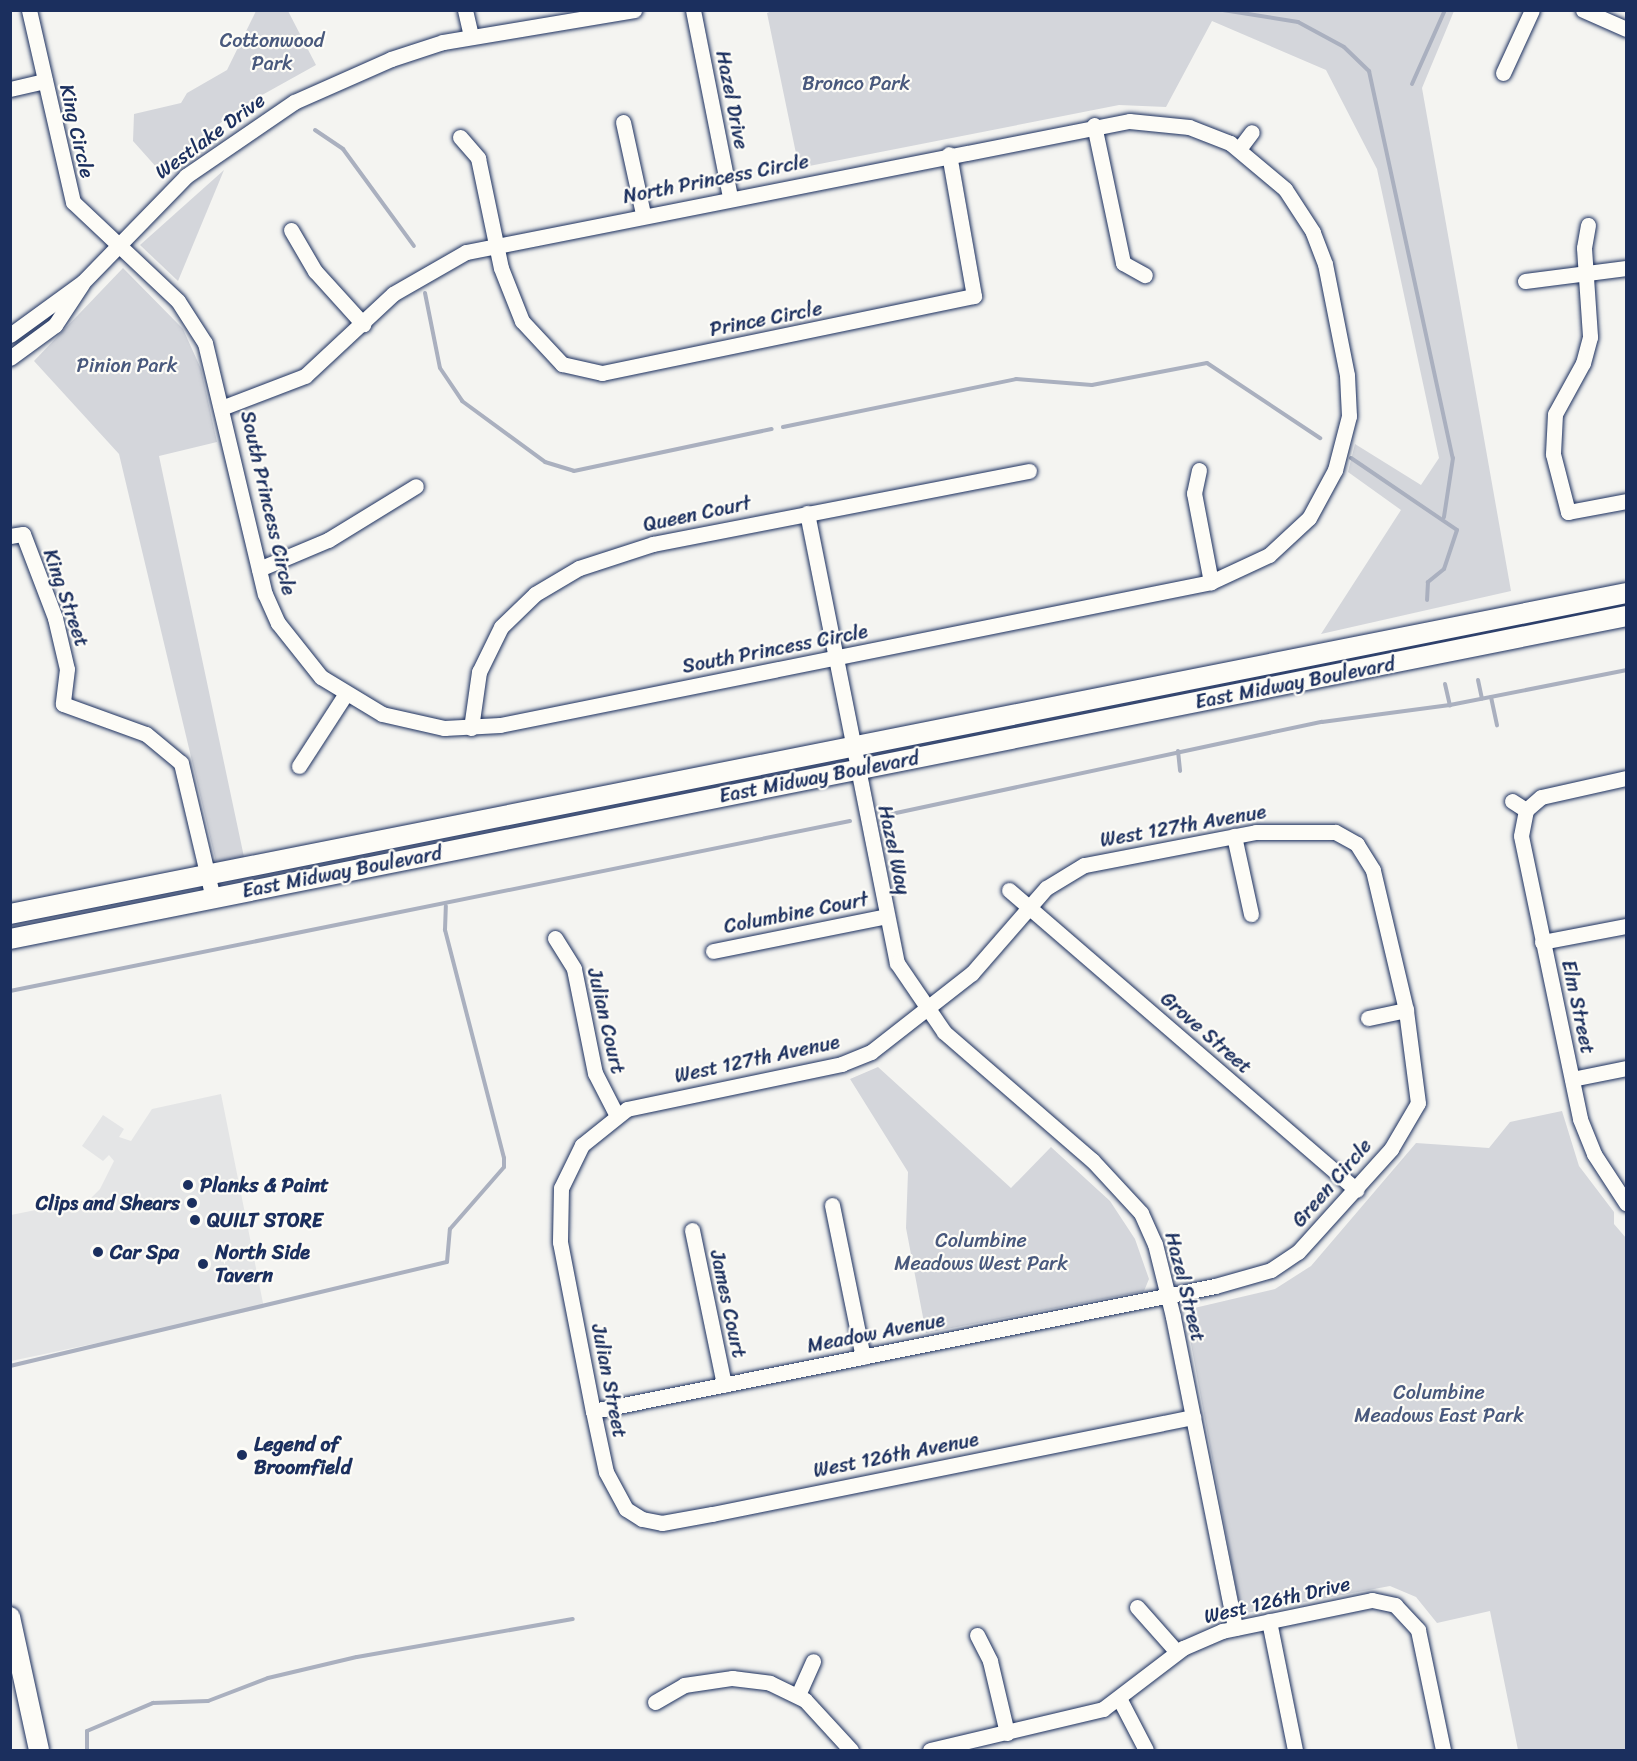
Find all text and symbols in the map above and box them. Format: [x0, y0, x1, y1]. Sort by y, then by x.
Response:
park label: Cottonwood Park [220, 29, 324, 76]
street label: Hazel Drive [711, 49, 753, 151]
park label: Bronco Park [802, 71, 910, 95]
street label: King Circle [55, 82, 99, 180]
street label: Westlake Drive [150, 88, 270, 184]
street label: North Princess Circle [621, 149, 811, 209]
street label: Prince Circle [708, 296, 824, 342]
park label: Pinion Park [77, 353, 177, 377]
street label: South Princess Circle [235, 407, 301, 599]
street label: Queen Court [641, 491, 753, 537]
street label: King Street [38, 546, 94, 650]
street label: South Princess Circle [679, 619, 871, 679]
street label: East Midway Boulevard [1193, 652, 1397, 714]
street label: East Midway Boulevard [717, 746, 921, 808]
street label: West 127th Avenue [1098, 800, 1268, 852]
street label: Hazel Way [873, 803, 915, 897]
street label: East Midway Boulevard [240, 841, 444, 903]
street label: Columbine Court [721, 887, 871, 939]
street label: Elm Street [1556, 958, 1600, 1056]
street label: Julian Court [582, 966, 630, 1076]
street label: Grove Street [1155, 987, 1257, 1079]
street label: West 127th Avenue [672, 1030, 842, 1088]
street label: Green Circle [1287, 1134, 1377, 1232]
place label: Planks & Paint [200, 1173, 329, 1197]
marker: Planks & Paint [181, 1178, 195, 1192]
place label: Clips and Shears [36, 1191, 180, 1215]
marker: Clips and Shears [185, 1196, 199, 1210]
place label: QUILT STORE [207, 1208, 323, 1232]
marker: QUILT STORE [188, 1213, 202, 1227]
park label: Columbine Meadows West Park [894, 1228, 1068, 1275]
street label: Hazel Street [1160, 1229, 1210, 1345]
place label: Car Spa [110, 1240, 179, 1264]
place label: North Side Tavern [215, 1240, 311, 1287]
marker: Car Spa [91, 1245, 105, 1259]
street label: James Court [705, 1248, 751, 1360]
marker: North Side Tavern [196, 1257, 210, 1271]
street label: Meadow Avenue [805, 1308, 947, 1358]
street label: Julian Street [586, 1322, 632, 1440]
park label: Columbine Meadows East Park [1354, 1380, 1524, 1427]
street label: West 126th Avenue [811, 1427, 981, 1483]
place label: Legend of Broomfield [254, 1432, 351, 1479]
marker: Legend of Broomfield [235, 1448, 249, 1462]
street label: West 126th Drive [1201, 1571, 1353, 1629]

